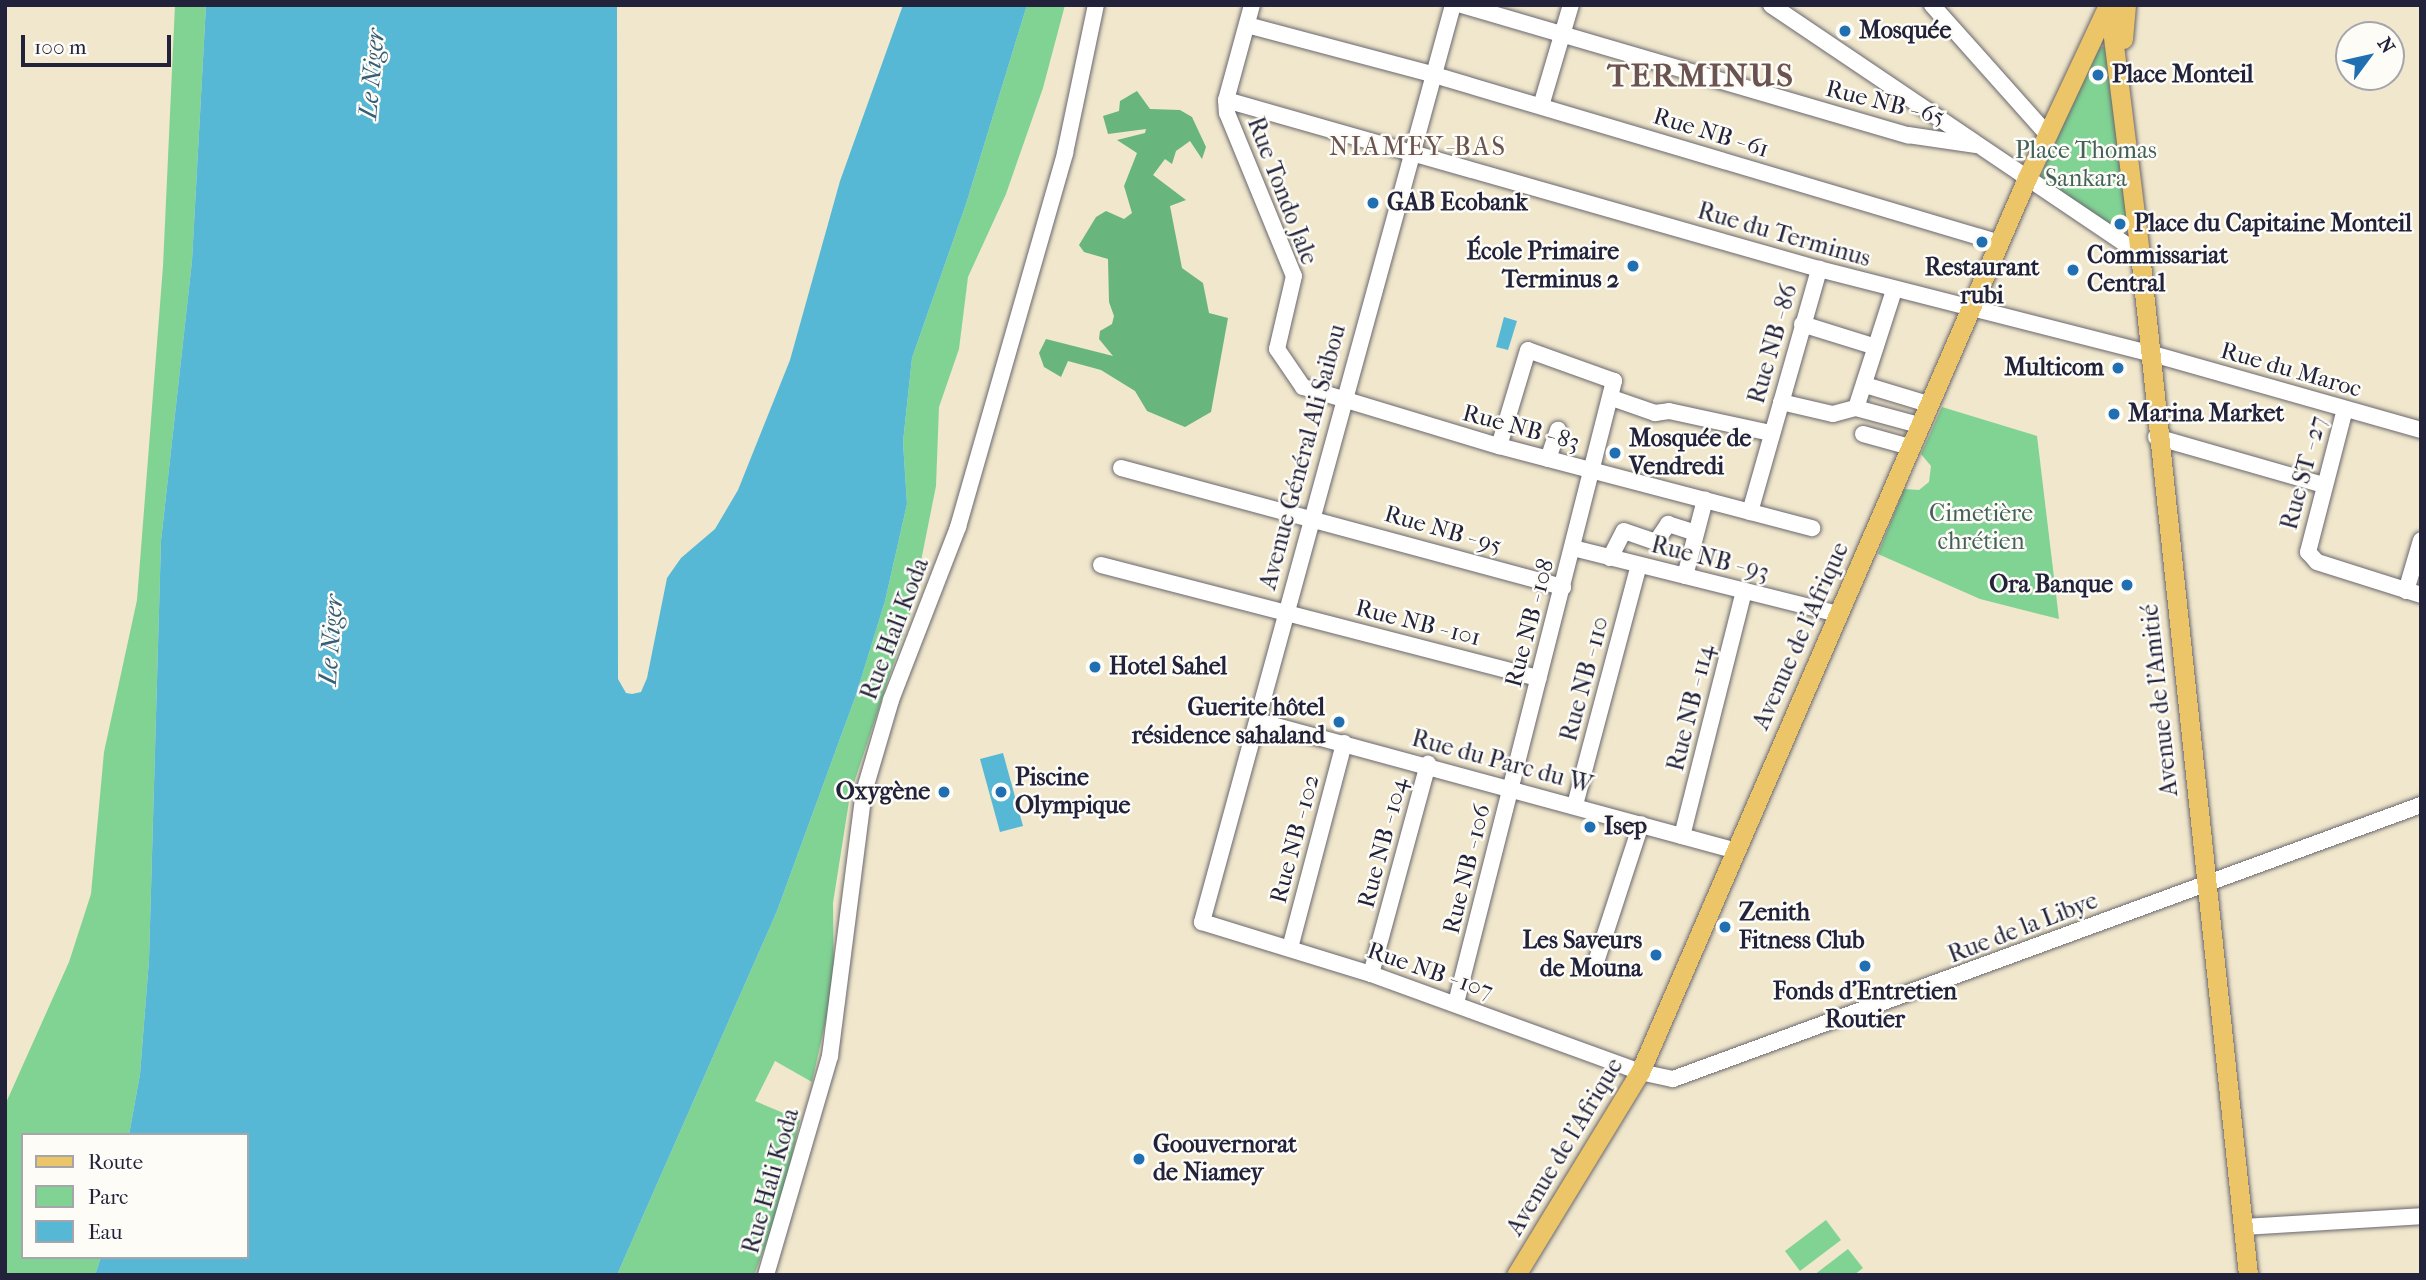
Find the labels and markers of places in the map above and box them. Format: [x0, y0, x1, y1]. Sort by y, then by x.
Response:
place label: Mosquée [1859, 17, 1951, 45]
marker: Mosquée [1837, 23, 1853, 39]
place label: Place Monteil [2112, 61, 2253, 89]
marker: Place Monteil [2090, 67, 2106, 83]
place label: GAB Ecobank [1387, 189, 1528, 217]
marker: GAB Ecobank [1365, 195, 1381, 211]
place label: Place du Capitaine Monteil [2134, 210, 2412, 238]
marker: Place du Capitaine Monteil [2112, 216, 2128, 232]
marker: Restaurant rubi [1974, 234, 1990, 250]
place label: École Primaire Terminus 2 [1466, 238, 1619, 294]
place label: Commissariat Central [2087, 242, 2228, 298]
place label: Restaurant rubi [1925, 254, 2039, 310]
marker: École Primaire Terminus 2 [1625, 258, 1641, 274]
marker: Commissariat Central [2065, 262, 2081, 278]
place label: Multicom [2004, 354, 2104, 382]
marker: Multicom [2110, 360, 2126, 376]
place label: Marina Market [2128, 400, 2284, 428]
marker: Marina Market [2106, 406, 2122, 422]
place label: Mosquée de Vendredi [1629, 425, 1751, 481]
marker: Mosquée de Vendredi [1607, 445, 1623, 461]
place label: Ora Banque [1989, 571, 2113, 599]
marker: Ora Banque [2119, 577, 2135, 593]
place label: Hotel Sahel [1109, 653, 1227, 681]
marker: Hotel Sahel [1087, 659, 1103, 675]
place label: Guerite hôtel résidence sahaland [1132, 694, 1325, 750]
marker: Guerite hôtel résidence sahaland [1331, 714, 1347, 730]
place label: Piscine Olympique [1015, 764, 1130, 820]
place label: Oxygène [836, 778, 930, 806]
marker: Oxygène [936, 784, 952, 800]
marker: Piscine Olympique [993, 784, 1009, 800]
place label: Isep [1604, 813, 1647, 841]
marker: Isep [1582, 819, 1598, 835]
place label: Zenith Fitness Club [1739, 899, 1865, 955]
marker: Zenith Fitness Club [1717, 919, 1733, 935]
place label: Les Saveurs de Mouna [1522, 927, 1642, 983]
marker: Les Saveurs de Mouna [1648, 947, 1664, 963]
marker: Fonds d'Entretien Routier [1857, 958, 1873, 974]
place label: Fonds d'Entretien Routier [1773, 978, 1957, 1034]
place label: Goouvernorat de Niamey [1153, 1131, 1297, 1187]
marker: Goouvernorat de Niamey [1131, 1151, 1147, 1167]

